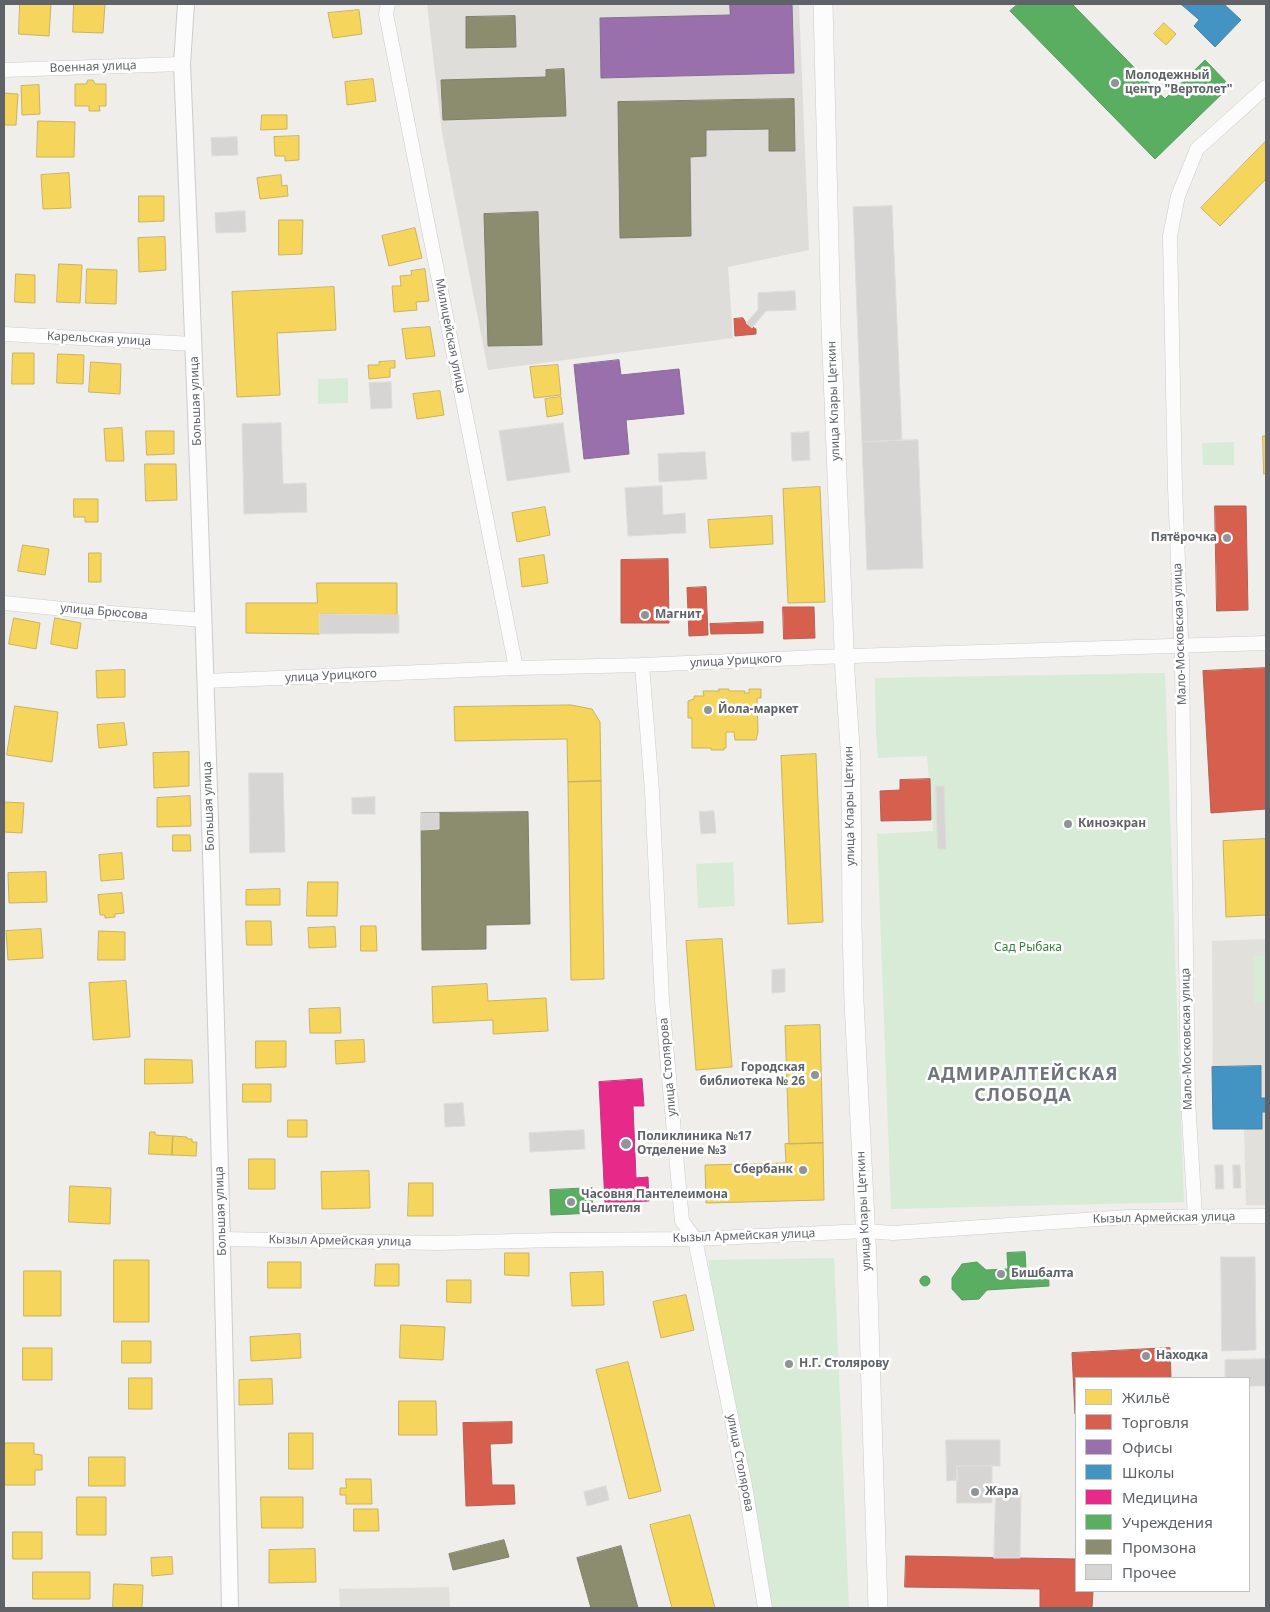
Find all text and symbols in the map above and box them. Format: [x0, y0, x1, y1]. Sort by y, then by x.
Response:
street label: Военная улица [49, 58, 137, 76]
place label: Молодежный центр "Вертолет" [1125, 69, 1233, 97]
marker: Молодежный центр "Вертолет" [1109, 77, 1121, 89]
street label: Милицейская улица [432, 277, 468, 395]
street label: Карельская улица [47, 329, 151, 349]
street label: улица Клары Цеткин [825, 341, 843, 461]
street label: Большая улица [187, 356, 205, 446]
place label: Пятёрочка [1151, 531, 1217, 545]
marker: Пятёрочка [1221, 532, 1233, 544]
street label: Мало-Московская улица [1170, 563, 1190, 705]
street label: улица Брюсова [60, 601, 148, 623]
place label: Магнит [655, 608, 701, 622]
marker: Магнит [639, 609, 651, 621]
street label: улица Урицкого [690, 651, 782, 671]
street label: улица Урицкого [285, 666, 377, 686]
place label: Йола-маркет [718, 703, 798, 717]
marker: Йола-маркет [702, 704, 714, 716]
street label: улица Клары Цеткин [842, 746, 858, 866]
street label: Большая улица [200, 761, 218, 851]
place label: Киноэкран [1078, 817, 1146, 831]
marker: Киноэкран [1062, 818, 1074, 830]
park label: Сад Рыбака [994, 941, 1062, 955]
street label: Мало-Московская улица [1179, 968, 1195, 1110]
street label: улица Столярова [657, 1017, 679, 1117]
place label: Городская библиотека № 26 [699, 1061, 805, 1089]
district label: АДМИРАЛТЕЙСКАЯ СЛОБОДА [926, 1064, 1120, 1106]
marker: Городская библиотека № 26 [809, 1069, 821, 1081]
place label: Поликлиника №17 Отделение №3 [637, 1130, 752, 1158]
marker: Поликлиника №17 Отделение №3 [619, 1137, 633, 1151]
street label: улица Клары Цеткин [854, 1151, 874, 1271]
place label: Сбербанк [733, 1163, 793, 1177]
marker: Сбербанк [797, 1164, 809, 1176]
street label: Большая улица [212, 1166, 230, 1256]
place label: Часовня Пантелеимона Целителя [581, 1188, 728, 1216]
marker: Часовня Пантелеимона Целителя [565, 1196, 577, 1208]
street label: Кызыл Армейская улица [1093, 1210, 1235, 1226]
street label: Кызыл Армейская улица [672, 1226, 816, 1246]
street label: Кызыл Армейская улица [269, 1233, 411, 1249]
place label: Бишбалта [1011, 1267, 1074, 1281]
marker: Бишбалта [995, 1268, 1007, 1280]
place label: Находка [1156, 1349, 1208, 1363]
marker: Находка [1140, 1350, 1152, 1362]
place label: Н.Г. Столярову [799, 1357, 889, 1371]
marker: Н.Г. Столярову [783, 1358, 795, 1370]
legend [1075, 1377, 1250, 1592]
text: Жильё [1122, 1387, 1170, 1407]
text: Торговля [1122, 1412, 1189, 1432]
street label: улица Столярова [723, 1413, 757, 1513]
text: Офисы [1122, 1437, 1173, 1457]
text: Школы [1122, 1462, 1174, 1482]
place label: Жара [985, 1485, 1019, 1499]
marker: Жара [969, 1486, 981, 1498]
text: Медицина [1122, 1487, 1198, 1507]
text: Учреждения [1122, 1512, 1213, 1532]
text: Промзона [1122, 1537, 1196, 1557]
text: Прочее [1122, 1562, 1176, 1582]

